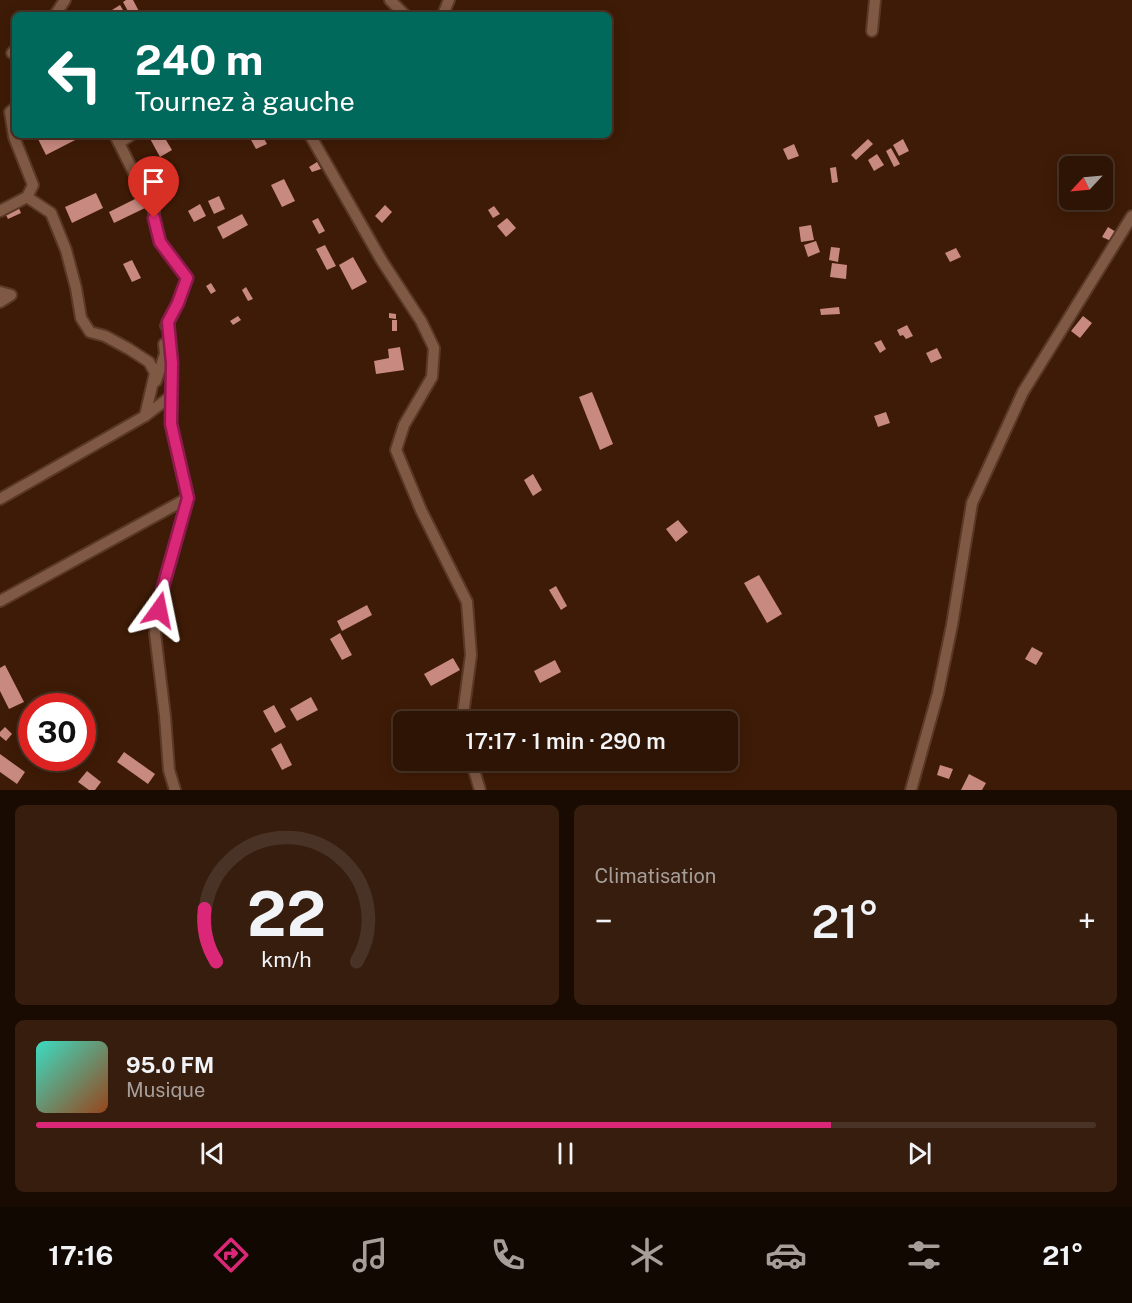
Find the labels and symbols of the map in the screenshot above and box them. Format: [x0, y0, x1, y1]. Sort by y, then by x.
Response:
pin [128, 156, 179, 218]
north arrow [1059, 156, 1113, 210]
position arrow [127, 578, 191, 642]
speed limit sign: 30 [18, 693, 96, 771]

